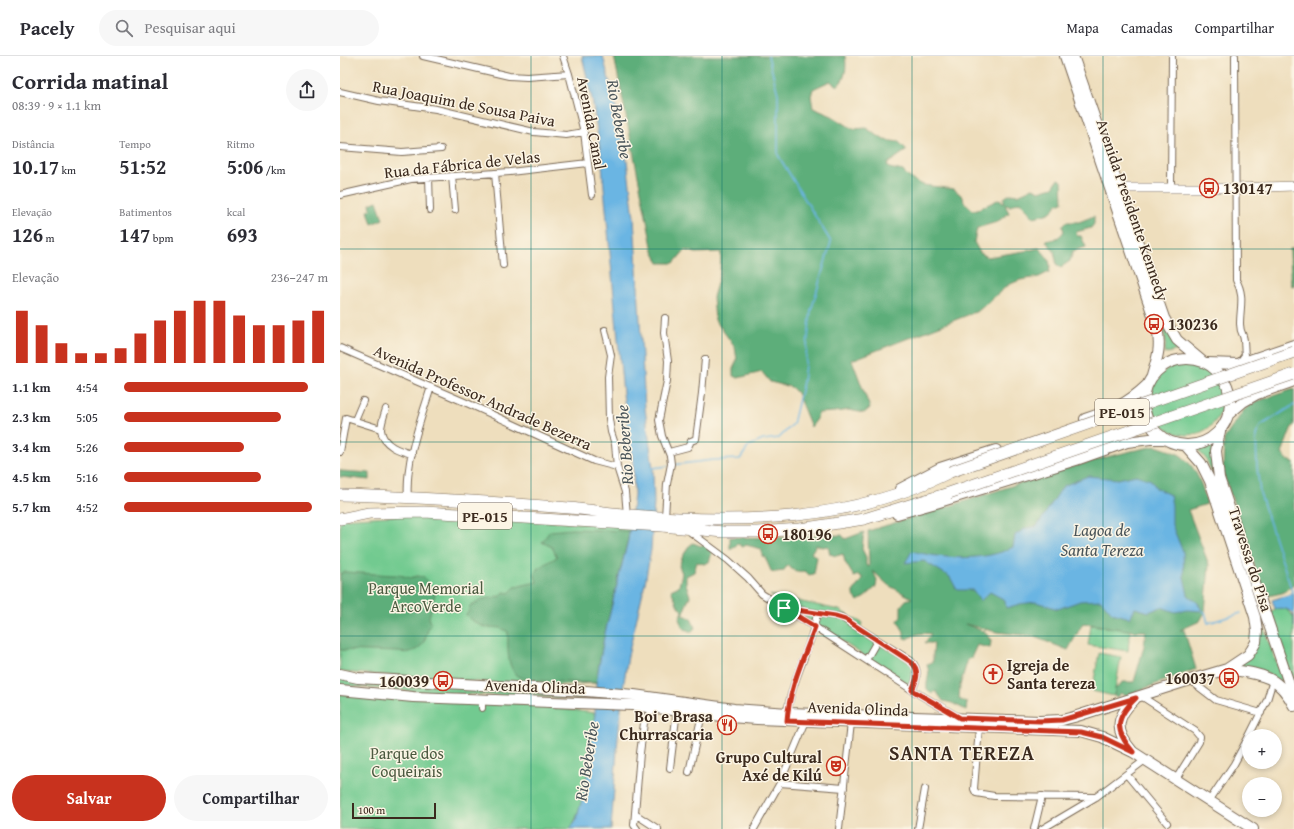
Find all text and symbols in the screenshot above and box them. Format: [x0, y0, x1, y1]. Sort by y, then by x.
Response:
search box [99, 10, 379, 46]
text: Pacely [20, 14, 75, 42]
icon: search [113, 17, 135, 39]
text: Pesquisar aqui [145, 17, 236, 38]
text: Mapa [1067, 18, 1099, 38]
text: Camadas [1121, 18, 1173, 38]
text: Compartilhar [1195, 18, 1274, 38]
text: Corrida matinal [12, 65, 168, 97]
button: share [286, 69, 328, 111]
street label: Rua Joaquim de Sousa Paiva [371, 74, 558, 133]
street label: Avenida Canal [571, 74, 613, 172]
water label: Rio Beberibe [601, 76, 639, 161]
text: 08:39 · 9 × 1.1 km [12, 96, 101, 115]
street label: Avenida Presidente Kennedy [1091, 116, 1175, 304]
text: Distância [12, 136, 55, 152]
text: Tempo [119, 136, 151, 152]
text: Ritmo [227, 136, 255, 152]
street label: Rua da Fábrica de Velas [383, 144, 541, 184]
text: 10.17 [12, 152, 59, 181]
text: 51:52 [119, 152, 166, 181]
text: 5:06 [227, 152, 263, 181]
text: km [59, 162, 76, 178]
text: /km [263, 162, 286, 178]
place label: 130147 [1223, 176, 1273, 200]
bus stop icon: 130147 [1198, 177, 1220, 199]
text: Elevação [12, 204, 52, 220]
text: Batimentos [119, 204, 172, 220]
text: kcal [227, 204, 245, 220]
text: 126 [12, 220, 43, 249]
text: 147 [119, 220, 150, 249]
text: 693 [227, 220, 258, 249]
text: m [43, 230, 55, 246]
text: bpm [150, 230, 173, 246]
text: Elevação [12, 268, 59, 287]
text: 236–247 m [271, 268, 328, 287]
place label: 130236 [1168, 312, 1218, 336]
bus stop icon: 130236 [1143, 313, 1165, 335]
street label: Avenida Professor Andrade Bezerra [370, 338, 596, 456]
text: 1.1 km [12, 378, 51, 397]
text: 4:54 [76, 378, 98, 397]
road number: PE-015 [1095, 399, 1149, 425]
water label: Rio Beberibe [609, 404, 639, 487]
text: 2.3 km [12, 408, 51, 427]
text: 5:05 [76, 408, 98, 427]
text: 3.4 km [12, 438, 51, 457]
text: 5:26 [76, 438, 98, 457]
text: 4.5 km [12, 468, 51, 487]
text: 5:16 [76, 468, 98, 487]
text: 5.7 km [12, 498, 51, 517]
text: 4:52 [76, 498, 98, 517]
road number: PE-015 [458, 503, 512, 529]
street label: Travessa do Pisa [1223, 504, 1279, 615]
water label: Lagoa de Santa Tereza [1061, 517, 1144, 562]
place label: 180196 [782, 522, 832, 546]
bus stop icon: 180196 [757, 523, 779, 545]
park label: Parque Memorial ArcoVerde [368, 576, 484, 618]
pin [767, 591, 801, 625]
icon: arrive [773, 597, 795, 619]
place label: Igreja de Santa tereza [1007, 653, 1096, 695]
church icon: Igreja de Santa tereza [982, 663, 1004, 685]
place label: 160037 [1165, 666, 1215, 690]
bus stop icon: 160037 [1218, 667, 1240, 689]
place label: 160039 [379, 669, 429, 693]
bus stop icon: 160039 [432, 670, 454, 692]
street label: Avenida Olinda [484, 672, 586, 700]
street label: Avenida Olinda [807, 694, 909, 722]
place label: Boi e Brasa Churrascaria [620, 704, 714, 746]
restaurant icon: Boi e Brasa Churrascaria [716, 714, 738, 736]
water label: Rio Beberibe [567, 719, 605, 804]
map controls [1242, 729, 1282, 817]
button: + [1242, 729, 1282, 769]
district label: SANTA TEREZA [889, 738, 1035, 767]
park label: Parque dos Coqueirais [370, 741, 444, 783]
place label: Grupo Cultural Axé de Kilú [716, 745, 823, 787]
theatre icon: Grupo Cultural Axé de Kilú [825, 755, 847, 777]
button: Salvar [12, 775, 166, 821]
button: Compartilhar [174, 775, 328, 821]
button: − [1242, 777, 1282, 817]
scale bar [352, 801, 436, 820]
text: 100 m [358, 802, 385, 818]

